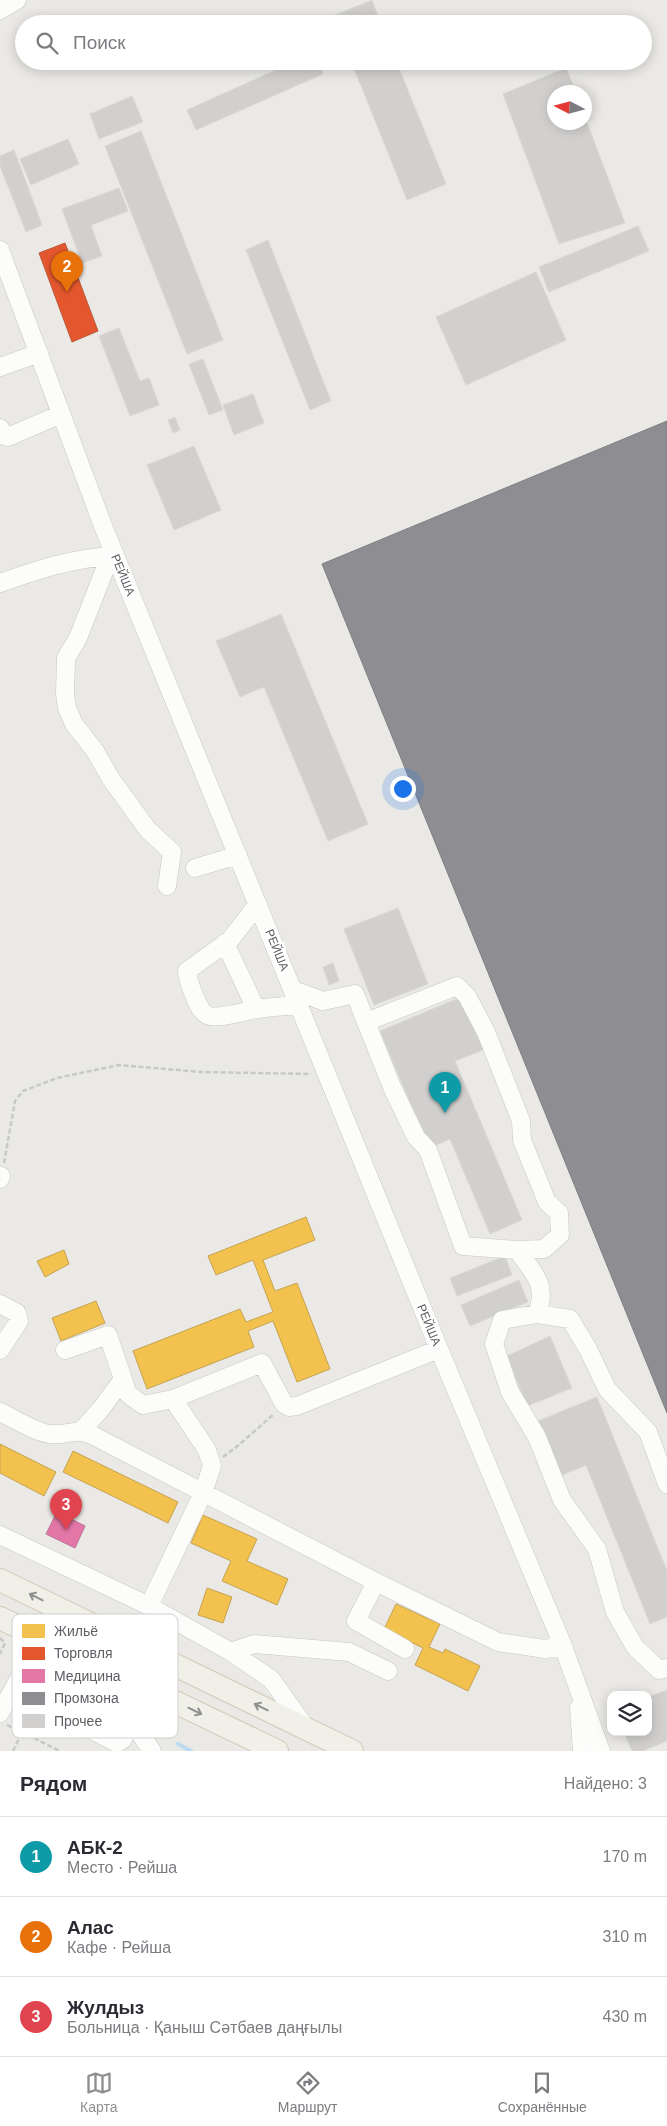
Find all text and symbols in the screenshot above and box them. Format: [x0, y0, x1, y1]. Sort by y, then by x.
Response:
search box [15, 15, 652, 70]
icon: search [33, 29, 61, 57]
text: Поиск [73, 32, 126, 53]
north arrow [547, 85, 592, 130]
pin: 2 [51, 251, 83, 292]
street label: РЕЙША [108, 552, 139, 598]
your location [390, 776, 416, 802]
street label: РЕЙША [262, 927, 293, 973]
pin: 1 [429, 1072, 461, 1113]
street label: РЕЙША [414, 1302, 445, 1348]
pin: 3 [50, 1489, 82, 1530]
one-way arrow [29, 1592, 44, 1602]
legend [12, 1614, 178, 1738]
text: Жильё [54, 1623, 98, 1639]
text: Торговля [54, 1645, 112, 1661]
text: Медицина [54, 1668, 121, 1684]
text: Промзона [54, 1690, 119, 1706]
map controls [607, 1691, 652, 1736]
button: layers [607, 1691, 652, 1736]
one-way arrow [254, 1701, 269, 1711]
one-way arrow [187, 1707, 202, 1716]
text: Прочее [54, 1713, 102, 1729]
text: Рядом [20, 1772, 87, 1795]
text: Найдено: 3 [564, 1775, 647, 1792]
text: АБК-2 [67, 1837, 123, 1858]
text: 1 [32, 1848, 40, 1865]
text: 170 m [603, 1848, 647, 1865]
text: Место · Рейша [67, 1859, 177, 1876]
text: Алас [67, 1917, 114, 1938]
text: 2 [32, 1928, 40, 1945]
text: 310 m [603, 1928, 647, 1945]
text: Кафе · Рейша [67, 1939, 171, 1956]
text: Жулдыз [67, 1997, 144, 2018]
text: 3 [32, 2008, 40, 2025]
text: 430 m [603, 2008, 647, 2025]
text: Больница · Қаныш Сәтбаев даңғылы [67, 2019, 342, 2036]
tab: Карта [80, 2069, 118, 2115]
tab: Маршрут [278, 2069, 337, 2115]
tab: Сохранённые [498, 2069, 587, 2115]

